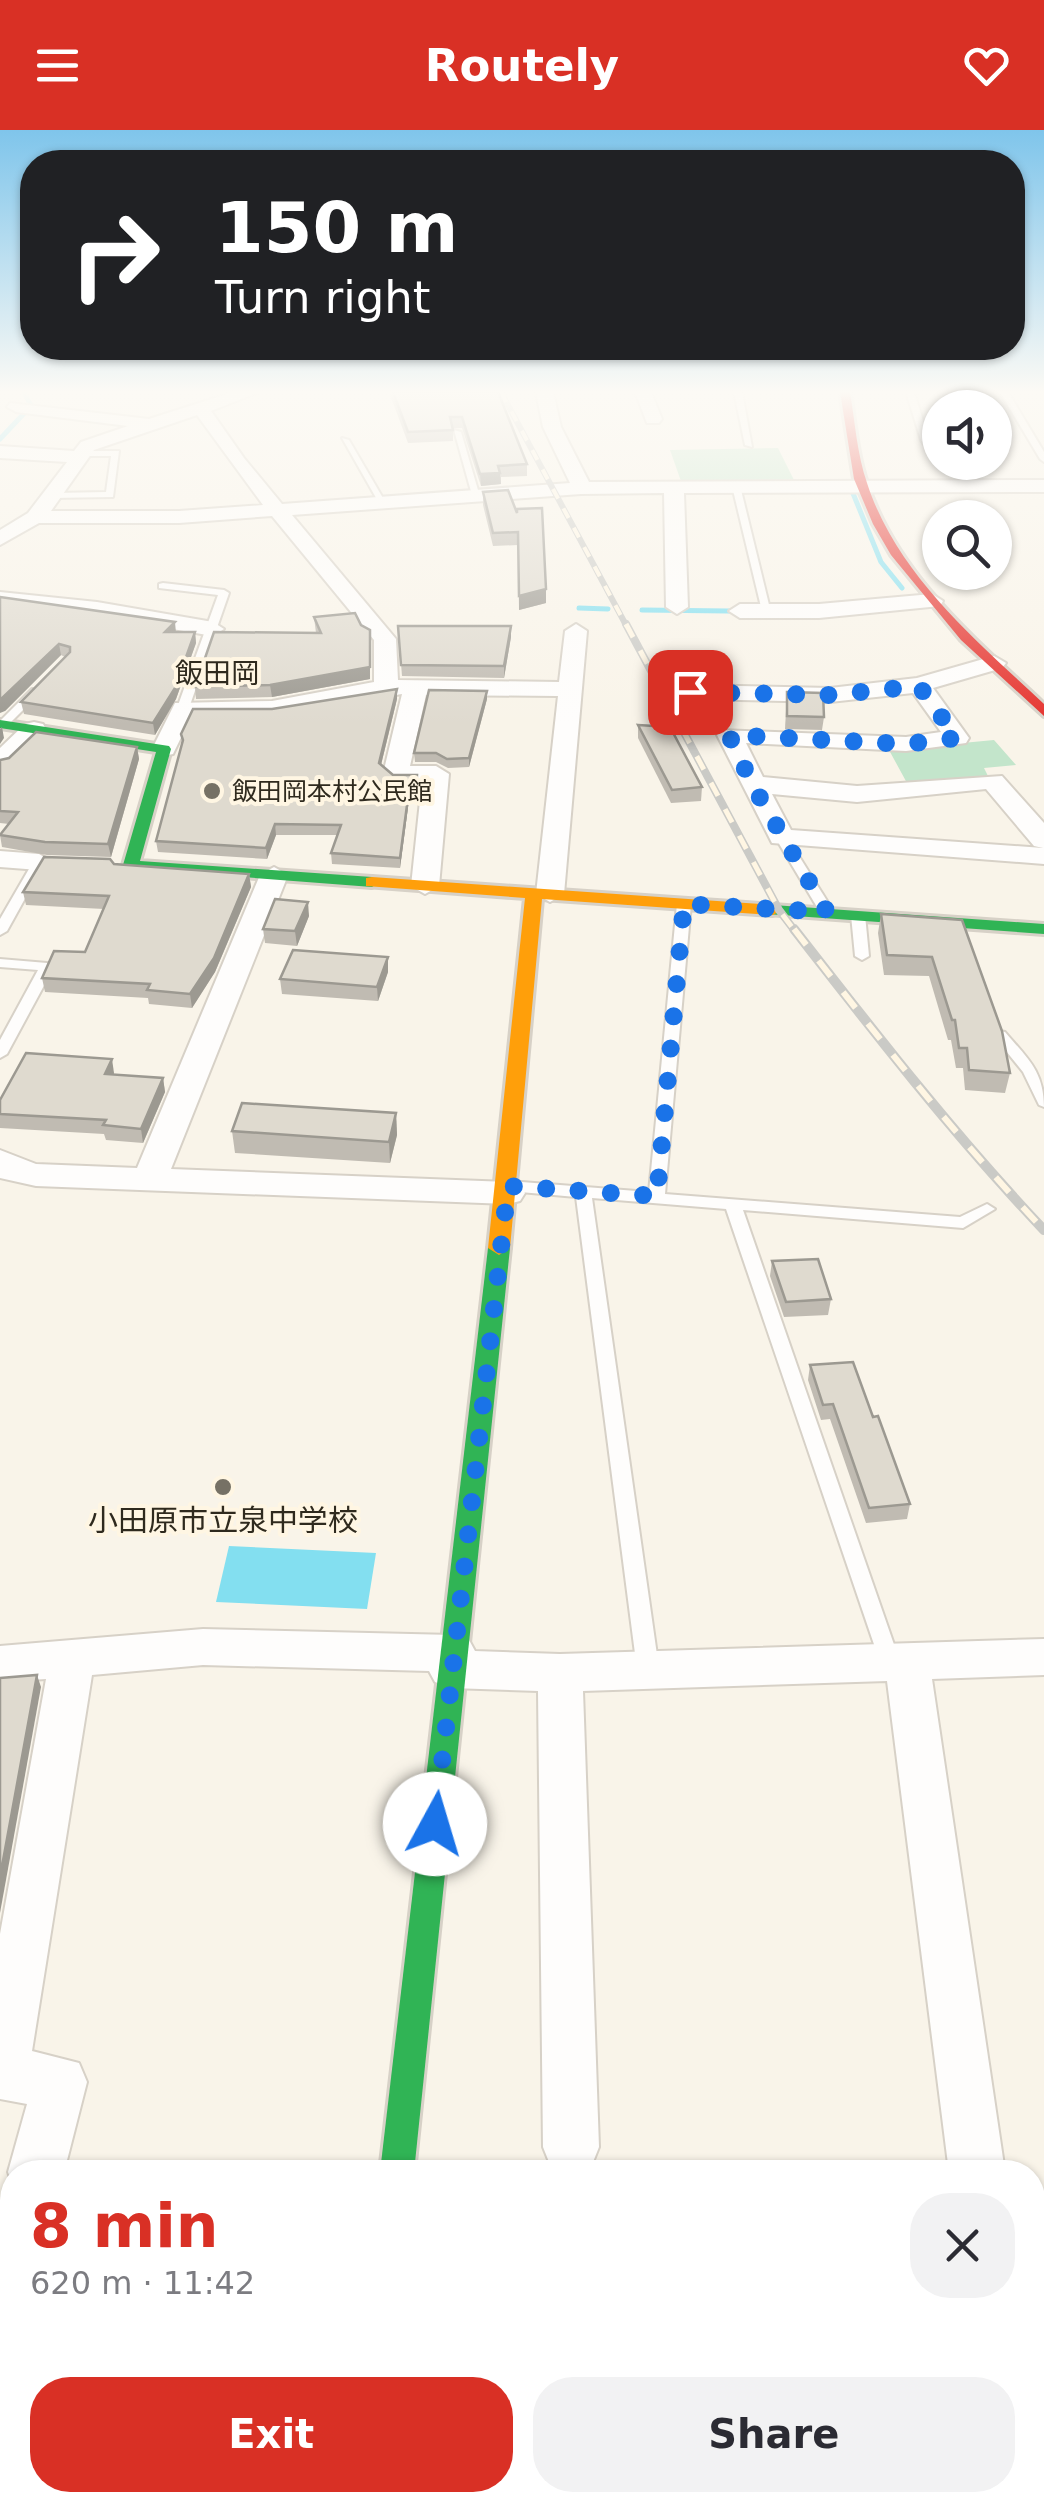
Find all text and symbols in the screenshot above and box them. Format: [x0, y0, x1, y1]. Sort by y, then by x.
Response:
icon: menu [30, 38, 85, 93]
icon: heart [959, 38, 1014, 93]
text: Routely [425, 39, 619, 92]
text: 150 m [215, 187, 458, 269]
icon: right [50, 190, 180, 320]
text: Turn right [215, 271, 430, 324]
map controls [922, 390, 1012, 590]
button: sound [922, 390, 1012, 480]
button: search [922, 500, 1012, 590]
pin [648, 650, 733, 735]
district label: 飯田岡 [175, 657, 259, 690]
icon: arrive [663, 665, 718, 720]
place label: 飯田岡本村公民館 [232, 777, 432, 806]
marker: 飯田岡本村公民館 [201, 780, 223, 802]
marker: 小田原市立泉中学校 [212, 1476, 234, 1498]
place label: 小田原市立泉中学校 [88, 1503, 358, 1538]
position arrow [383, 1772, 487, 1876]
text: 8 min [30, 2191, 218, 2261]
button: close [910, 2193, 1015, 2298]
text: 620 m · 11:42 [30, 2264, 255, 2302]
button: Exit [30, 2377, 513, 2492]
button: Share [533, 2377, 1015, 2492]

